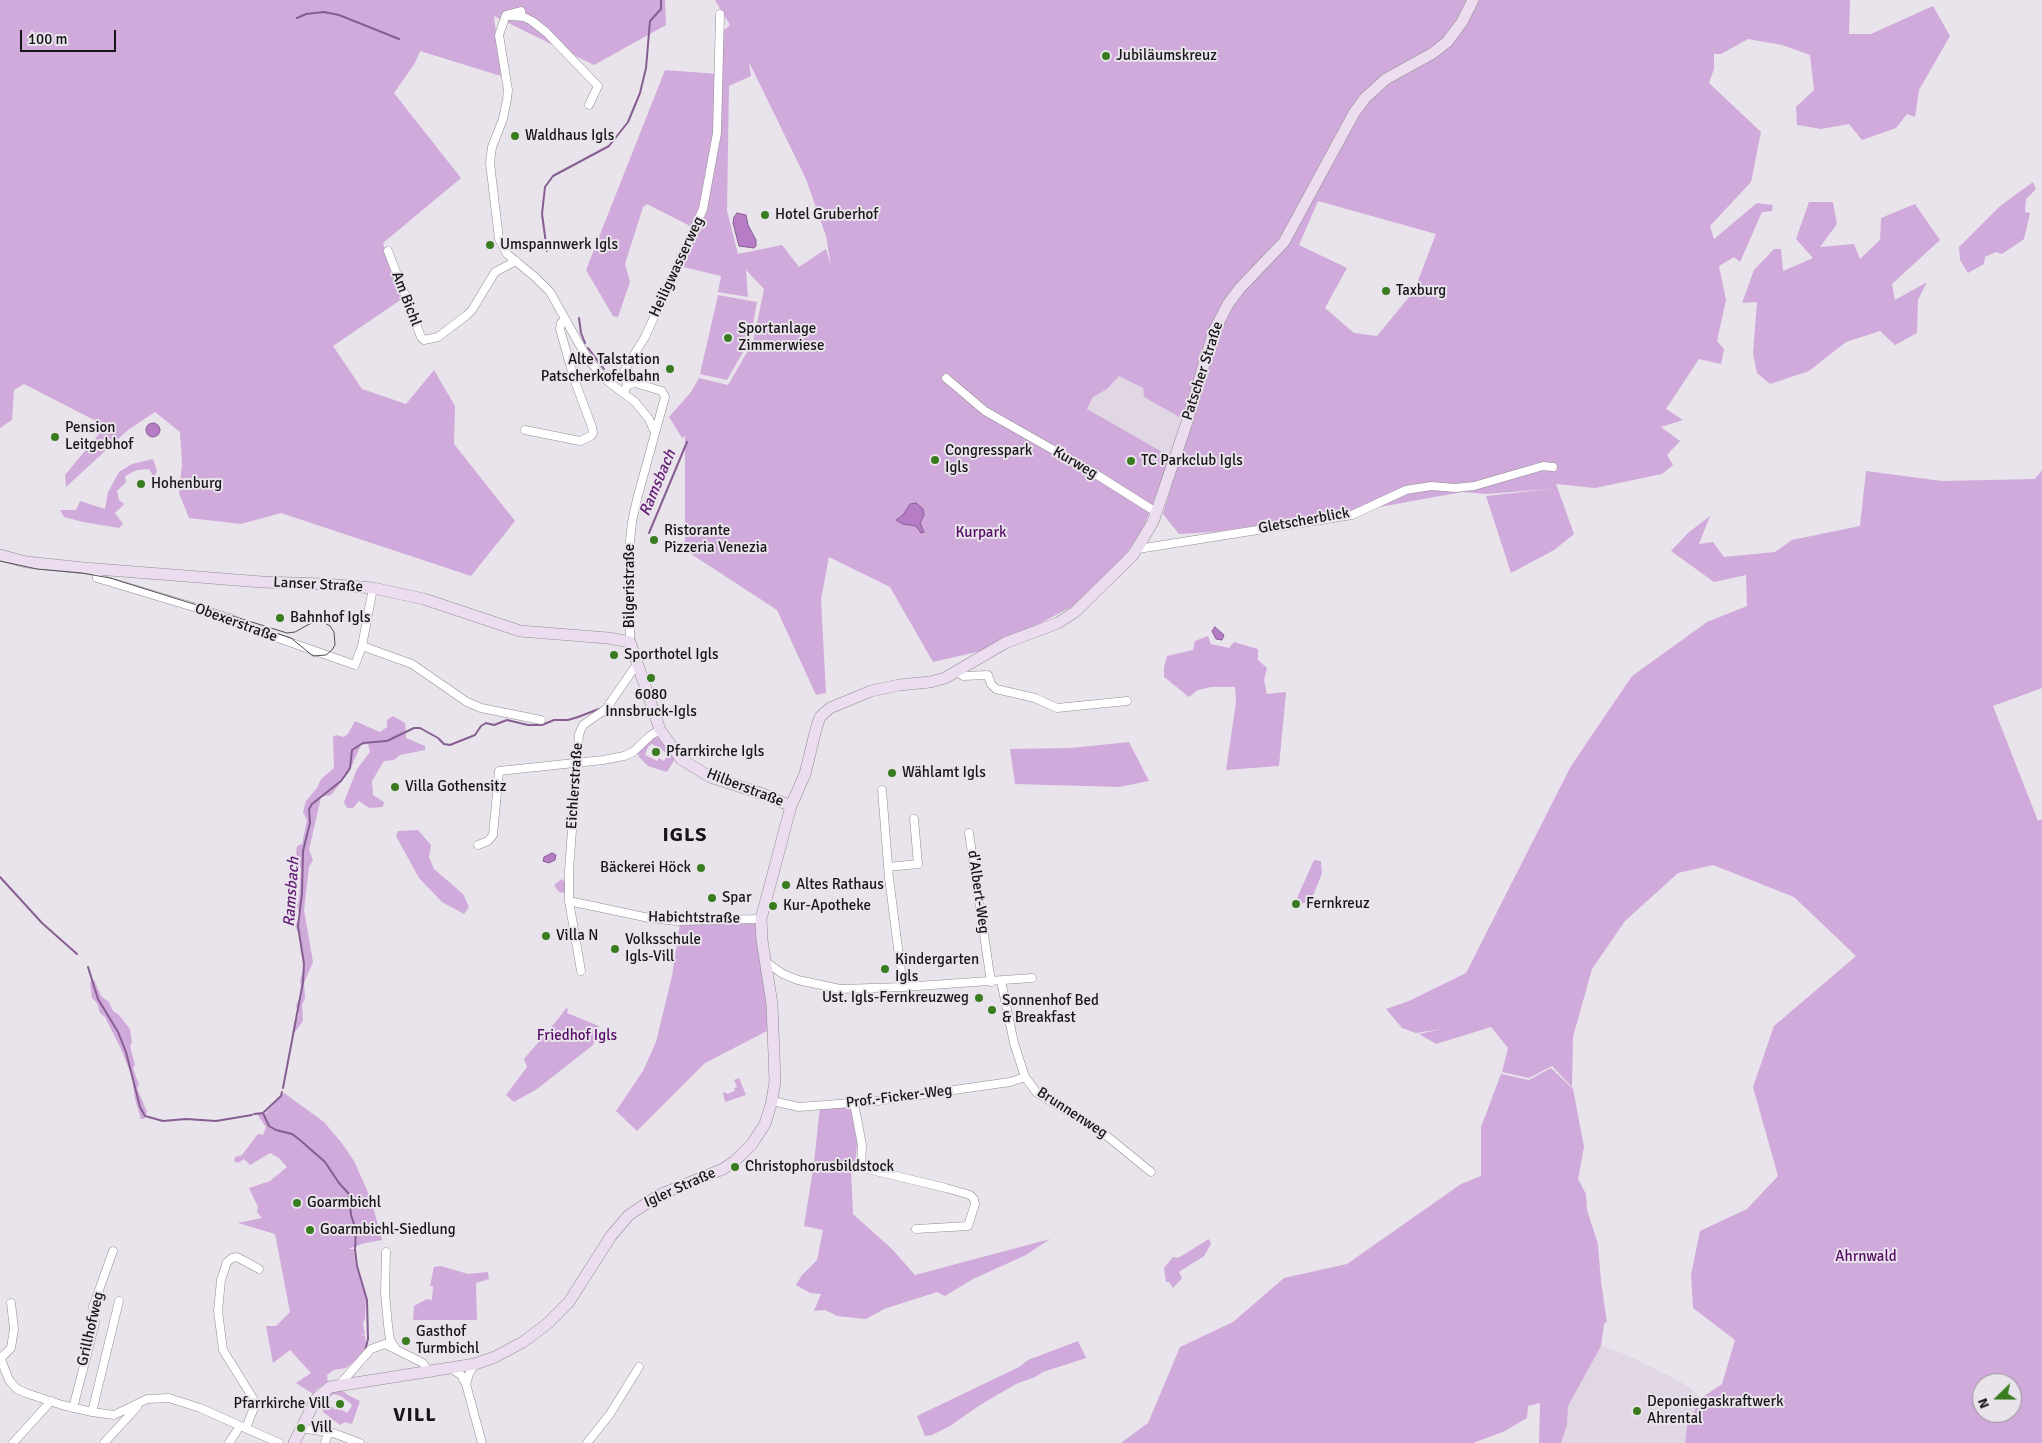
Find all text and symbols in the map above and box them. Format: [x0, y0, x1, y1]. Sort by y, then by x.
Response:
scale bar [22, 20, 119, 52]
text: 100 m [28, 30, 68, 48]
place label: Jubiläumskreuz [1116, 47, 1217, 65]
marker: Jubiläumskreuz [1100, 50, 1112, 62]
place label: Waldhaus Igls [525, 127, 614, 145]
marker: Waldhaus Igls [509, 130, 521, 142]
place label: Hotel Gruberhof [775, 206, 878, 224]
marker: Hotel Gruberhof [759, 209, 771, 221]
street label: Heiligwasserweg [646, 214, 708, 320]
place label: Umspannwerk Igls [500, 236, 618, 254]
marker: Umspannwerk Igls [484, 239, 496, 251]
street label: Am Bichl [387, 269, 425, 329]
place label: Taxburg [1396, 282, 1446, 300]
marker: Taxburg [1380, 285, 1392, 297]
street label: Patscher Straße [1179, 319, 1227, 423]
place label: Sportanlage Zimmerwiese [738, 320, 824, 355]
marker: Sportanlage Zimmerwiese [722, 332, 734, 344]
place label: Alte Talstation Patscherkofelbahn [541, 351, 660, 386]
marker: Alte Talstation Patscherkofelbahn [664, 363, 676, 375]
place label: Pension Leitgebhof [65, 419, 133, 454]
marker: Pension Leitgebhof [49, 431, 61, 443]
place label: Congresspark Igls [945, 442, 1032, 477]
street label: Kurweg [1049, 443, 1101, 483]
water label: Ramsbach [635, 447, 681, 519]
place label: TC Parkclub Igls [1141, 452, 1243, 470]
marker: Congresspark Igls [929, 454, 941, 466]
marker: TC Parkclub Igls [1125, 455, 1137, 467]
place label: Hohenburg [151, 475, 222, 493]
marker: Hohenburg [135, 478, 147, 490]
street label: Gletscherblick [1257, 504, 1351, 538]
place label: Ristorante Pizzeria Venezia [664, 522, 767, 557]
park label: Kurpark [956, 524, 1006, 542]
marker: Ristorante Pizzeria Venezia [648, 534, 660, 546]
street label: Bilgeristraße [621, 544, 639, 628]
street label: Lanser Straße [273, 574, 363, 596]
street label: Obexerstraße [192, 600, 280, 646]
place label: Bahnhof Igls [290, 609, 371, 627]
marker: Bahnhof Igls [274, 612, 286, 624]
place label: Sporthotel Igls [624, 646, 719, 664]
marker: Sporthotel Igls [608, 649, 620, 661]
marker: 6080 Innsbruck-Igls [645, 672, 657, 684]
place label: 6080 Innsbruck-Igls [605, 686, 697, 721]
street label: Eichlerstraße [563, 742, 587, 830]
place label: Pfarrkirche Igls [666, 743, 764, 761]
marker: Pfarrkirche Igls [650, 746, 662, 758]
place label: Wählamt Igls [902, 764, 986, 782]
street label: Hilberstraße [704, 765, 786, 811]
marker: Wählamt Igls [886, 767, 898, 779]
place label: Villa Gothensitz [405, 778, 506, 796]
marker: Villa Gothensitz [389, 781, 401, 793]
district label: IGLS [662, 824, 708, 848]
street label: d'Albert-Weg [963, 849, 993, 935]
water label: Ramsbach [280, 856, 304, 928]
place label: Bäckerei Höck [600, 859, 691, 877]
marker: Bäckerei Höck [695, 862, 707, 874]
place label: Altes Rathaus [796, 876, 884, 894]
marker: Altes Rathaus [780, 879, 792, 891]
place label: Spar [722, 889, 751, 907]
marker: Spar [706, 892, 718, 904]
place label: Fernkreuz [1306, 895, 1370, 913]
place label: Kur-Apotheke [783, 897, 871, 915]
marker: Fernkreuz [1290, 898, 1302, 910]
marker: Kur-Apotheke [767, 900, 779, 912]
street label: Habichtstraße [648, 908, 740, 928]
place label: Villa N [556, 927, 598, 945]
marker: Villa N [540, 930, 552, 942]
place label: Volksschule Igls-Vill [625, 931, 701, 966]
marker: Volksschule Igls-Vill [609, 943, 621, 955]
place label: Kindergarten Igls [895, 951, 979, 986]
marker: Kindergarten Igls [879, 963, 891, 975]
place label: Ust. Igls-Fernkreuzweg [822, 989, 969, 1007]
marker: Ust. Igls-Fernkreuzweg [973, 992, 985, 1004]
place label: Sonnenhof Bed & Breakfast [1002, 992, 1099, 1027]
marker: Sonnenhof Bed & Breakfast [986, 1004, 998, 1016]
park label: Friedhof Igls [537, 1027, 617, 1045]
street label: Prof.-Ficker-Weg [845, 1082, 953, 1112]
street label: Brunnenweg [1033, 1084, 1111, 1142]
place label: Christophorusbildstock [745, 1158, 894, 1176]
marker: Christophorusbildstock [729, 1161, 741, 1173]
street label: Igler Straße [641, 1164, 719, 1212]
place label: Goarmbichl [307, 1194, 381, 1212]
marker: Goarmbichl [291, 1197, 303, 1209]
place label: Goarmbichl-Siedlung [320, 1221, 456, 1239]
marker: Goarmbichl-Siedlung [304, 1224, 316, 1236]
park label: Ahrnwald [1835, 1248, 1897, 1266]
street label: Grillhofweg [74, 1290, 108, 1368]
place label: Gasthof Turmbichl [416, 1323, 479, 1358]
marker: Gasthof Turmbichl [400, 1335, 412, 1347]
north arrow [1972, 1373, 2022, 1423]
place label: Deponiegaskraftwerk Ahrental [1647, 1393, 1783, 1428]
place label: Pfarrkirche Vill [234, 1395, 330, 1413]
text: N [1974, 1396, 1993, 1411]
marker: Pfarrkirche Vill [334, 1398, 346, 1410]
district label: VILL [393, 1404, 437, 1428]
marker: Deponiegaskraftwerk Ahrental [1631, 1405, 1643, 1417]
place label: Vill [311, 1419, 332, 1437]
marker: Vill [295, 1422, 307, 1434]

